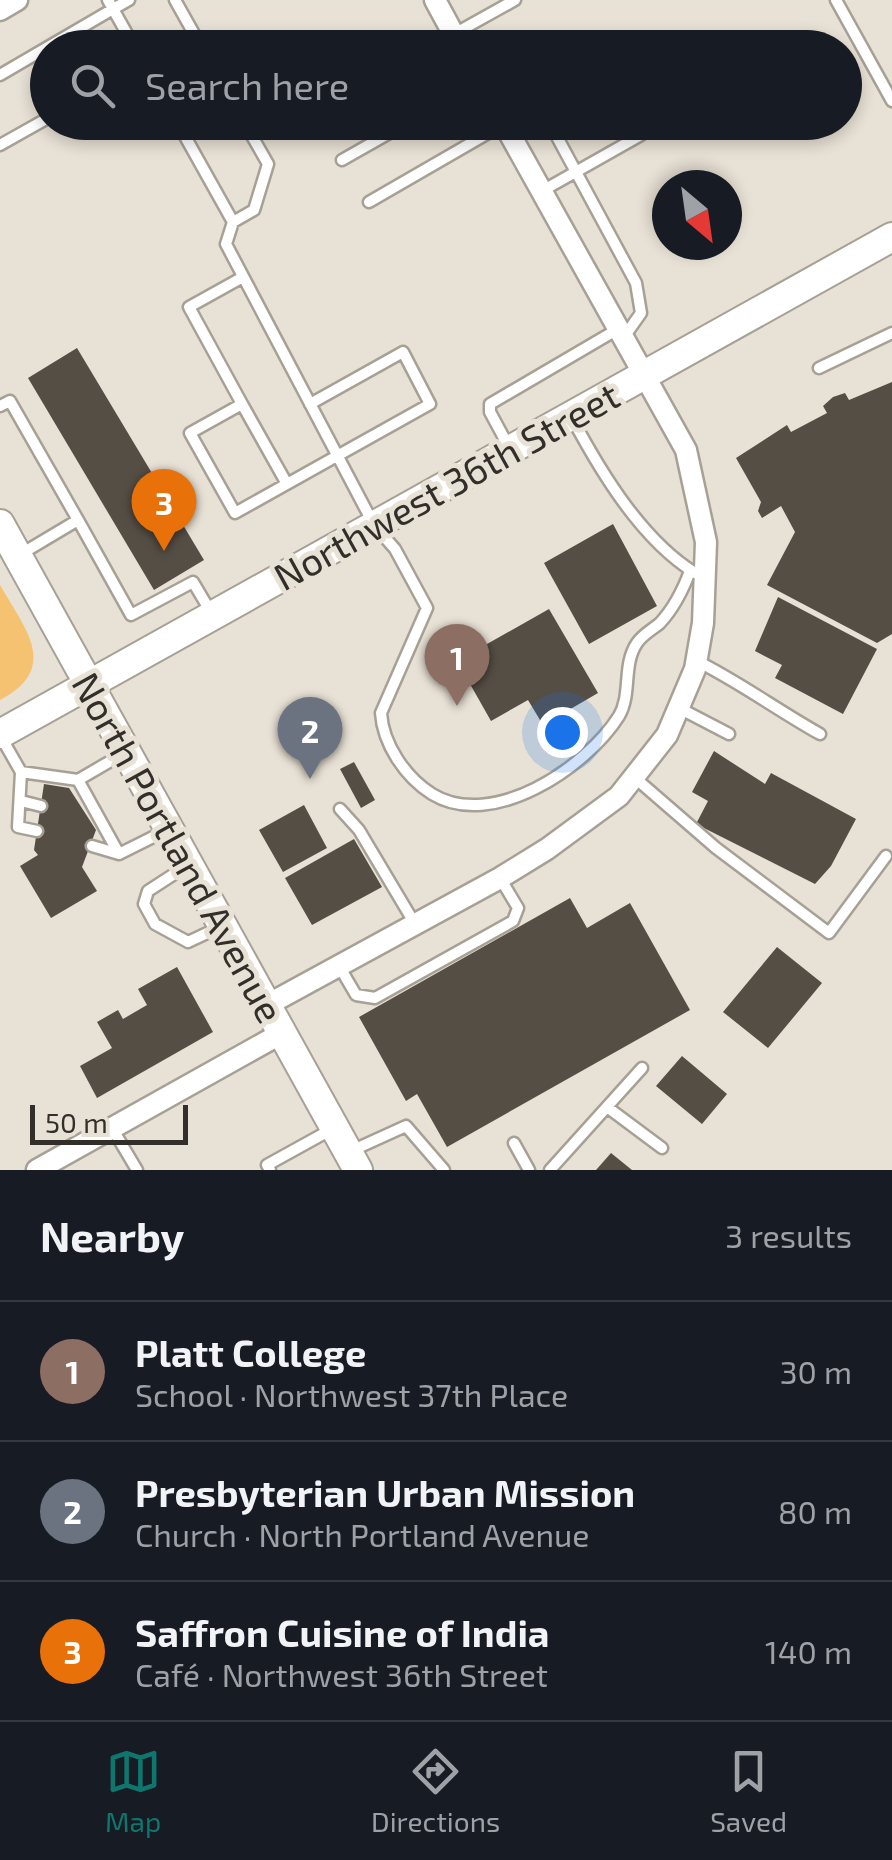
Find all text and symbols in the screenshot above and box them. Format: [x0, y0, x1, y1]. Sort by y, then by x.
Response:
search box [30, 30, 862, 140]
icon: search [65, 58, 120, 113]
text: Search here [145, 62, 349, 108]
north arrow [652, 170, 742, 260]
street label: Northwest 36th Street [265, 371, 627, 599]
pin: 3 [132, 468, 196, 551]
pin: 1 [424, 624, 490, 706]
street label: North Portland Avenue [64, 664, 294, 1030]
pin: 2 [278, 696, 342, 779]
your location [537, 707, 588, 758]
scale bar [30, 1100, 188, 1144]
text: 50 m [45, 1105, 108, 1139]
text: Nearby [40, 1210, 184, 1260]
text: 3 results [725, 1216, 852, 1254]
text: Platt College [135, 1329, 366, 1375]
text: 1 [66, 1352, 79, 1390]
text: 30 m [780, 1352, 852, 1390]
text: School · Northwest 37th Place [135, 1375, 568, 1413]
text: Presbyterian Urban Mission [135, 1469, 635, 1515]
text: 2 [63, 1492, 82, 1530]
text: 80 m [778, 1492, 852, 1530]
text: Church · North Portland Avenue [135, 1515, 590, 1553]
text: Saffron Cuisine of India [135, 1609, 550, 1655]
text: 3 [63, 1632, 82, 1670]
text: 140 m [765, 1632, 852, 1670]
text: Café · Northwest 36th Street [135, 1655, 548, 1693]
tab: Map [105, 1744, 161, 1838]
tab: Directions [371, 1744, 500, 1838]
tab: Saved [710, 1744, 787, 1838]

